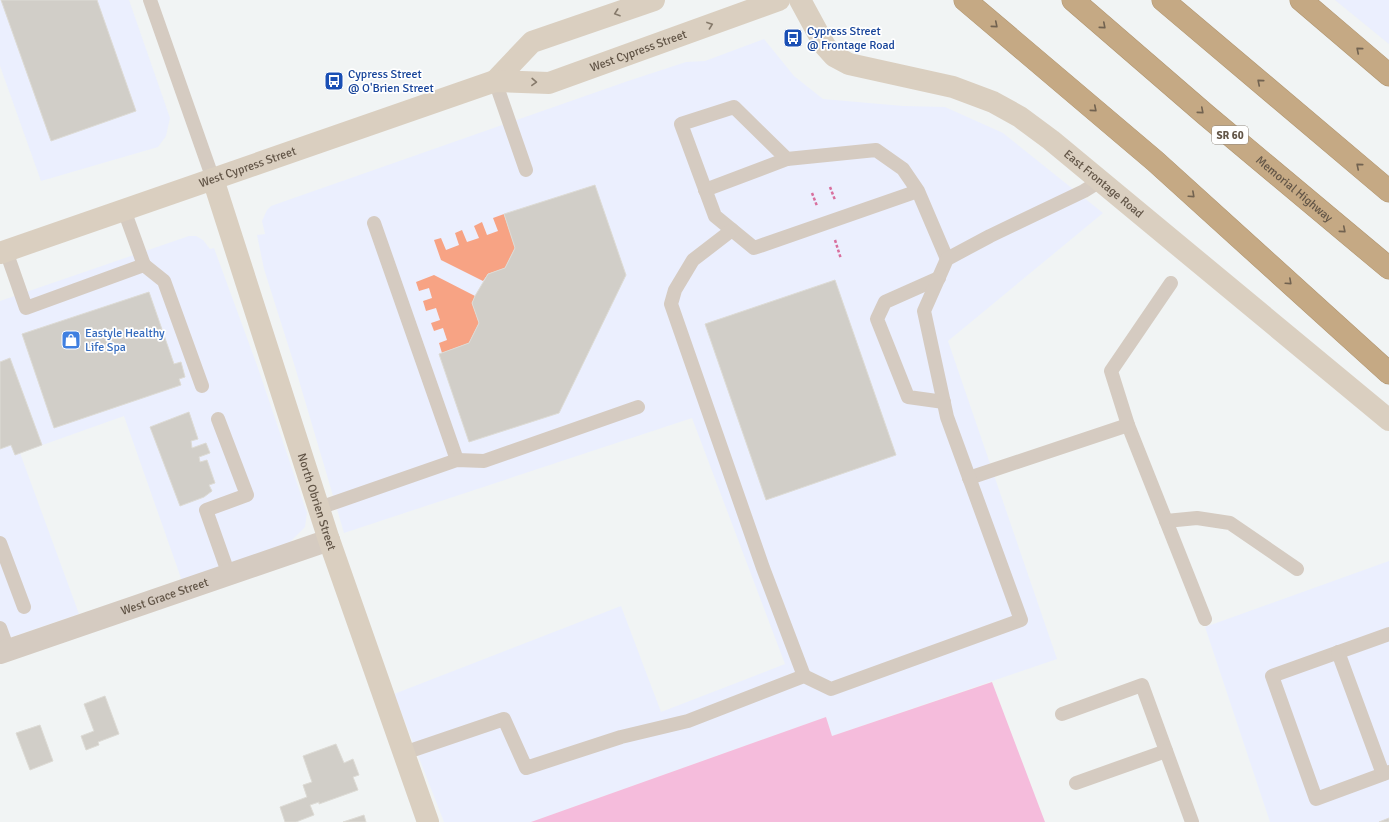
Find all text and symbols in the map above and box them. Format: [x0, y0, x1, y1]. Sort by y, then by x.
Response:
one-way arrow [614, 8, 621, 16]
one-way arrow [706, 21, 713, 29]
one-way arrow [990, 21, 998, 28]
one-way arrow [1098, 21, 1105, 28]
place label: Cypress Street @ Frontage Road [807, 24, 895, 53]
street label: West Cypress Street [588, 27, 689, 76]
bus stop icon: Cypress Street @ Frontage Road [782, 27, 804, 49]
one-way arrow [1357, 47, 1364, 54]
place label: Cypress Street @ O'Brien Street [348, 67, 434, 96]
bus stop icon: Cypress Street @ O'Brien Street [323, 70, 345, 92]
one-way arrow [531, 78, 537, 86]
one-way arrow [1257, 80, 1265, 87]
one-way arrow [1089, 105, 1097, 112]
one-way arrow [1196, 106, 1204, 113]
road number: SR 60 [1212, 126, 1248, 144]
street label: West Cypress Street [197, 144, 298, 191]
street label: East Frontage Road [1061, 147, 1146, 221]
street label: Memorial Highway [1252, 153, 1336, 226]
one-way arrow [1357, 164, 1364, 171]
one-way arrow [1187, 190, 1195, 197]
one-way arrow [1339, 226, 1346, 233]
one-way arrow [1284, 277, 1291, 284]
place label: Eastyle Healthy Life Spa [85, 326, 165, 355]
shop icon: Eastyle Healthy Life Spa [60, 329, 82, 351]
street label: North Obrien Street [294, 451, 339, 552]
street label: West Grace Street [119, 575, 210, 619]

